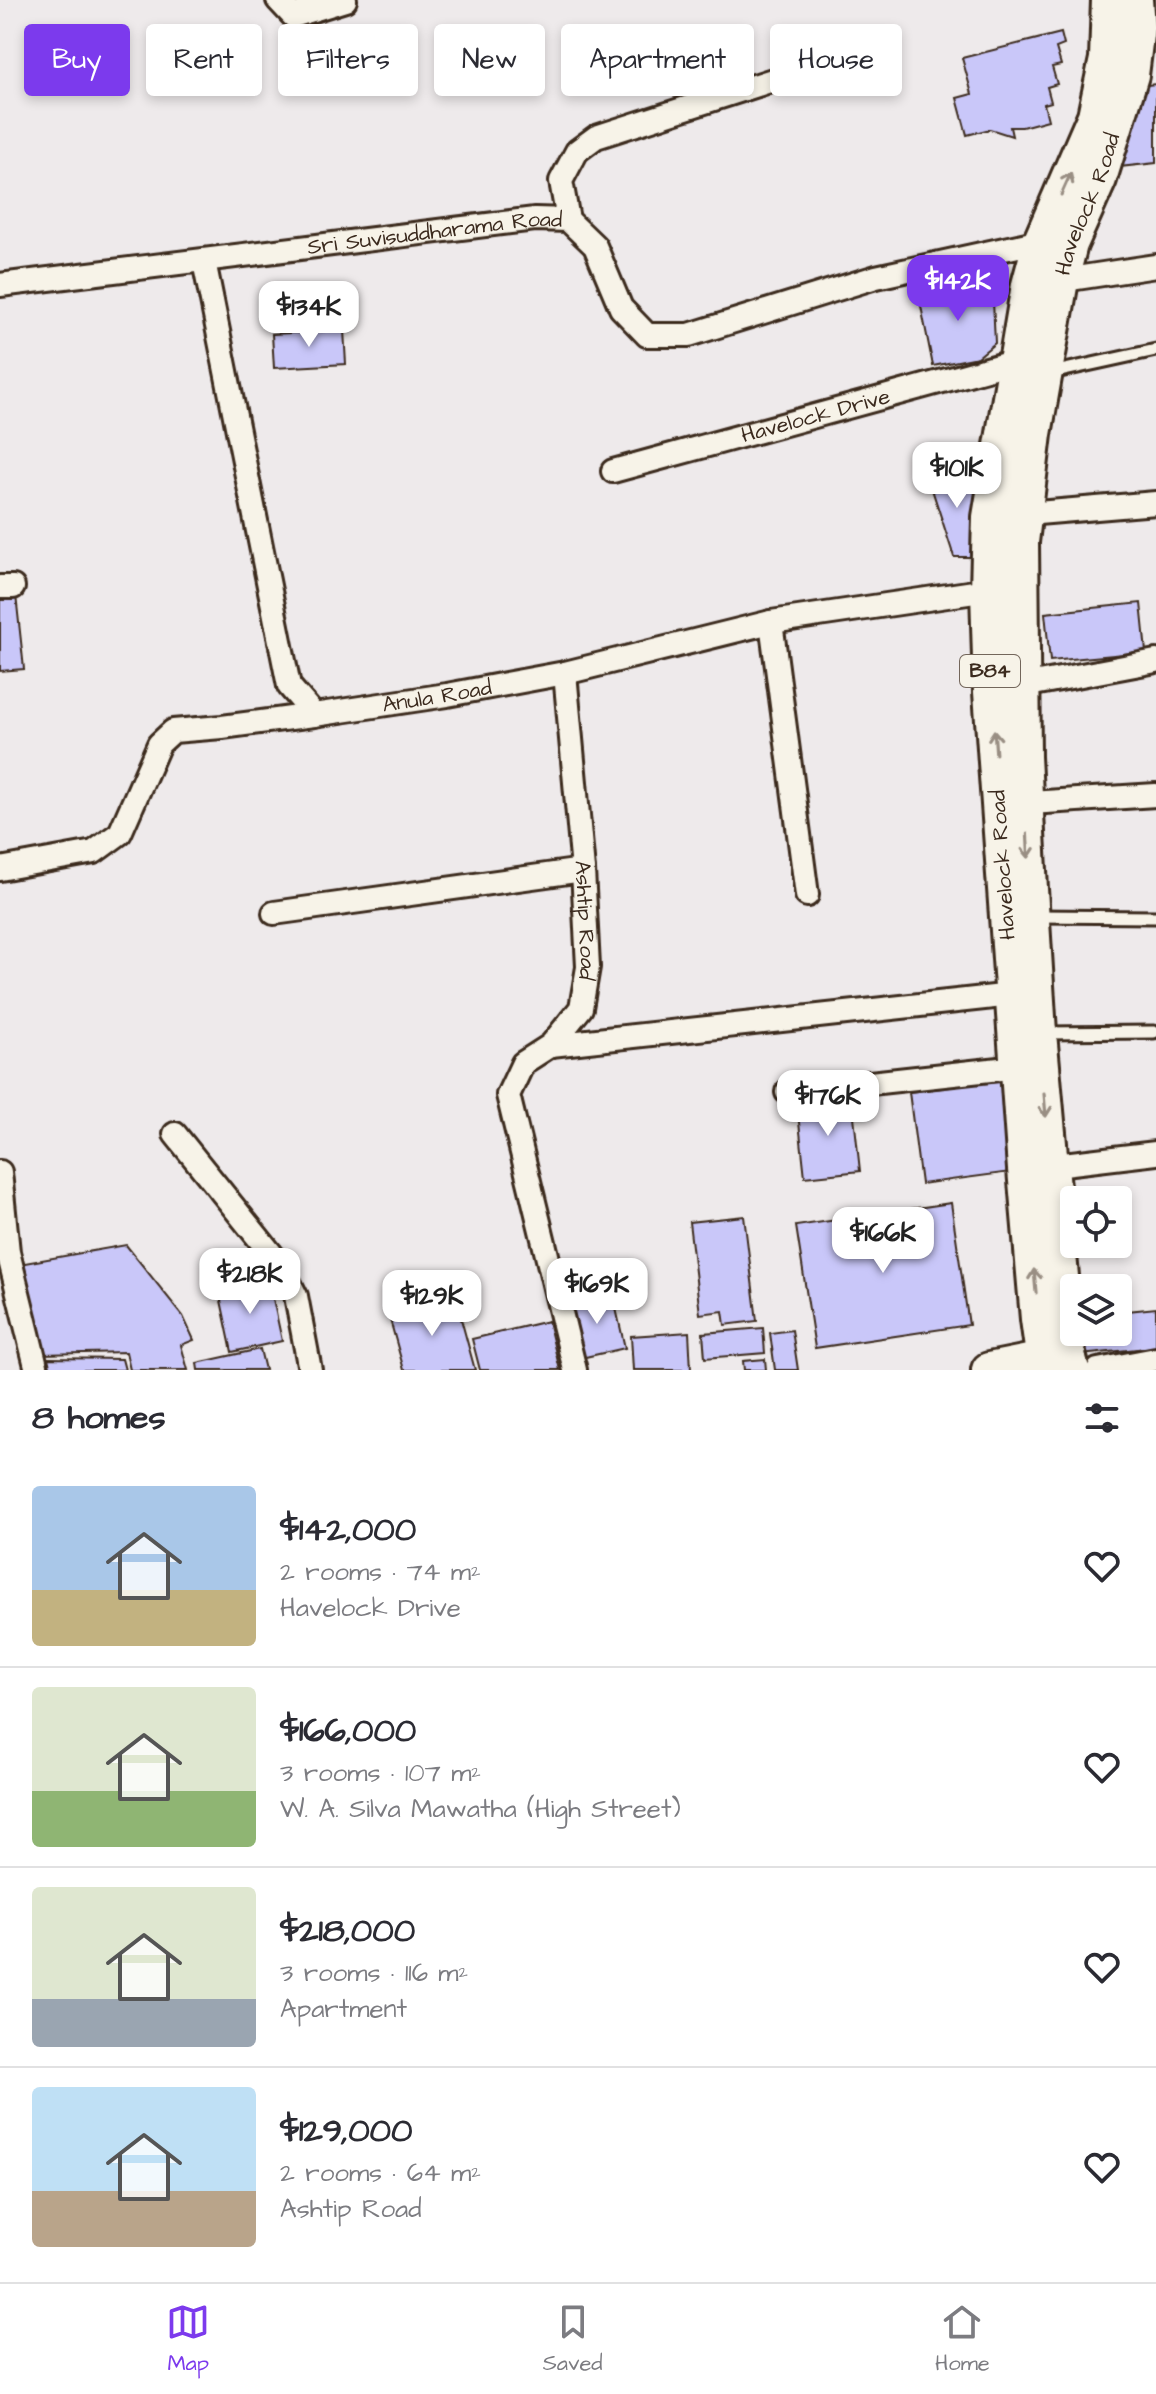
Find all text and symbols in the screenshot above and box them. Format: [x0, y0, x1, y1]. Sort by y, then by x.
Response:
chip: Buy [24, 24, 130, 96]
chip: Rent [146, 24, 262, 96]
chip: Filters [278, 24, 418, 96]
chip: New [434, 24, 545, 96]
chip: Apartment [561, 24, 754, 96]
chip: House [770, 24, 902, 96]
street label: Havelock Road [1047, 129, 1128, 279]
one-way arrow [1059, 173, 1074, 197]
street label: Sri Suvisuddharama Road [306, 203, 563, 262]
pin: $142K [902, 255, 1014, 323]
text: $142K [925, 263, 991, 299]
pin: $134K [253, 281, 365, 349]
text: $134K [277, 289, 341, 325]
street label: Havelock Drive [738, 381, 894, 451]
pin: $101K [901, 442, 1013, 510]
text: $101K [930, 450, 984, 486]
road number: B84 [960, 655, 1020, 687]
street label: Anula Road [380, 672, 494, 720]
one-way arrow [987, 729, 1002, 756]
street label: Havelock Road [982, 789, 1024, 941]
one-way arrow [1020, 832, 1035, 859]
street label: Ashtip Road [567, 859, 604, 982]
pin: $176K [772, 1070, 884, 1138]
text: $176K [795, 1078, 861, 1114]
one-way arrow [1038, 1091, 1053, 1118]
map controls [1060, 1186, 1132, 1346]
button: locate [1060, 1186, 1132, 1258]
pin: $166K [827, 1207, 939, 1275]
text: $166K [850, 1215, 916, 1251]
pin: $218K [194, 1248, 306, 1316]
text: $218K [217, 1256, 283, 1292]
pin: $169K [541, 1258, 653, 1326]
text: $169K [565, 1266, 629, 1302]
one-way arrow [1027, 1268, 1042, 1294]
pin: $129K [376, 1270, 488, 1338]
button: layers [1060, 1274, 1132, 1346]
text: $129K [400, 1278, 464, 1314]
text: 8 homes [32, 1394, 166, 1442]
icon: filters [1080, 1396, 1124, 1440]
text: $142,000 [280, 1506, 416, 1554]
icon: home [96, 1518, 192, 1614]
icon: heart [1080, 1544, 1124, 1588]
text: 2 rooms · 74 m² [280, 1554, 481, 1590]
text: Havelock Drive [280, 1590, 461, 1626]
text: $166,000 [280, 1707, 416, 1755]
icon: home [96, 1719, 192, 1815]
icon: heart [1080, 1745, 1124, 1789]
text: 3 rooms · 107 m² [280, 1755, 481, 1791]
text: W. A. Silva Mawatha (High Street) [280, 1791, 681, 1827]
text: $218,000 [280, 1907, 415, 1955]
icon: home [96, 1919, 192, 2015]
icon: heart [1080, 1945, 1124, 1989]
text: 3 rooms · 116 m² [280, 1955, 468, 1991]
text: Apartment [280, 1991, 407, 2027]
text: $129,000 [280, 2107, 412, 2155]
icon: home [96, 2119, 192, 2215]
icon: heart [1080, 2145, 1124, 2189]
text: 2 rooms · 64 m² [280, 2155, 481, 2191]
text: Ashtip Road [280, 2191, 422, 2227]
tab: Map [166, 2300, 210, 2379]
tab: Saved [543, 2300, 603, 2379]
tab: Home [935, 2300, 990, 2379]

